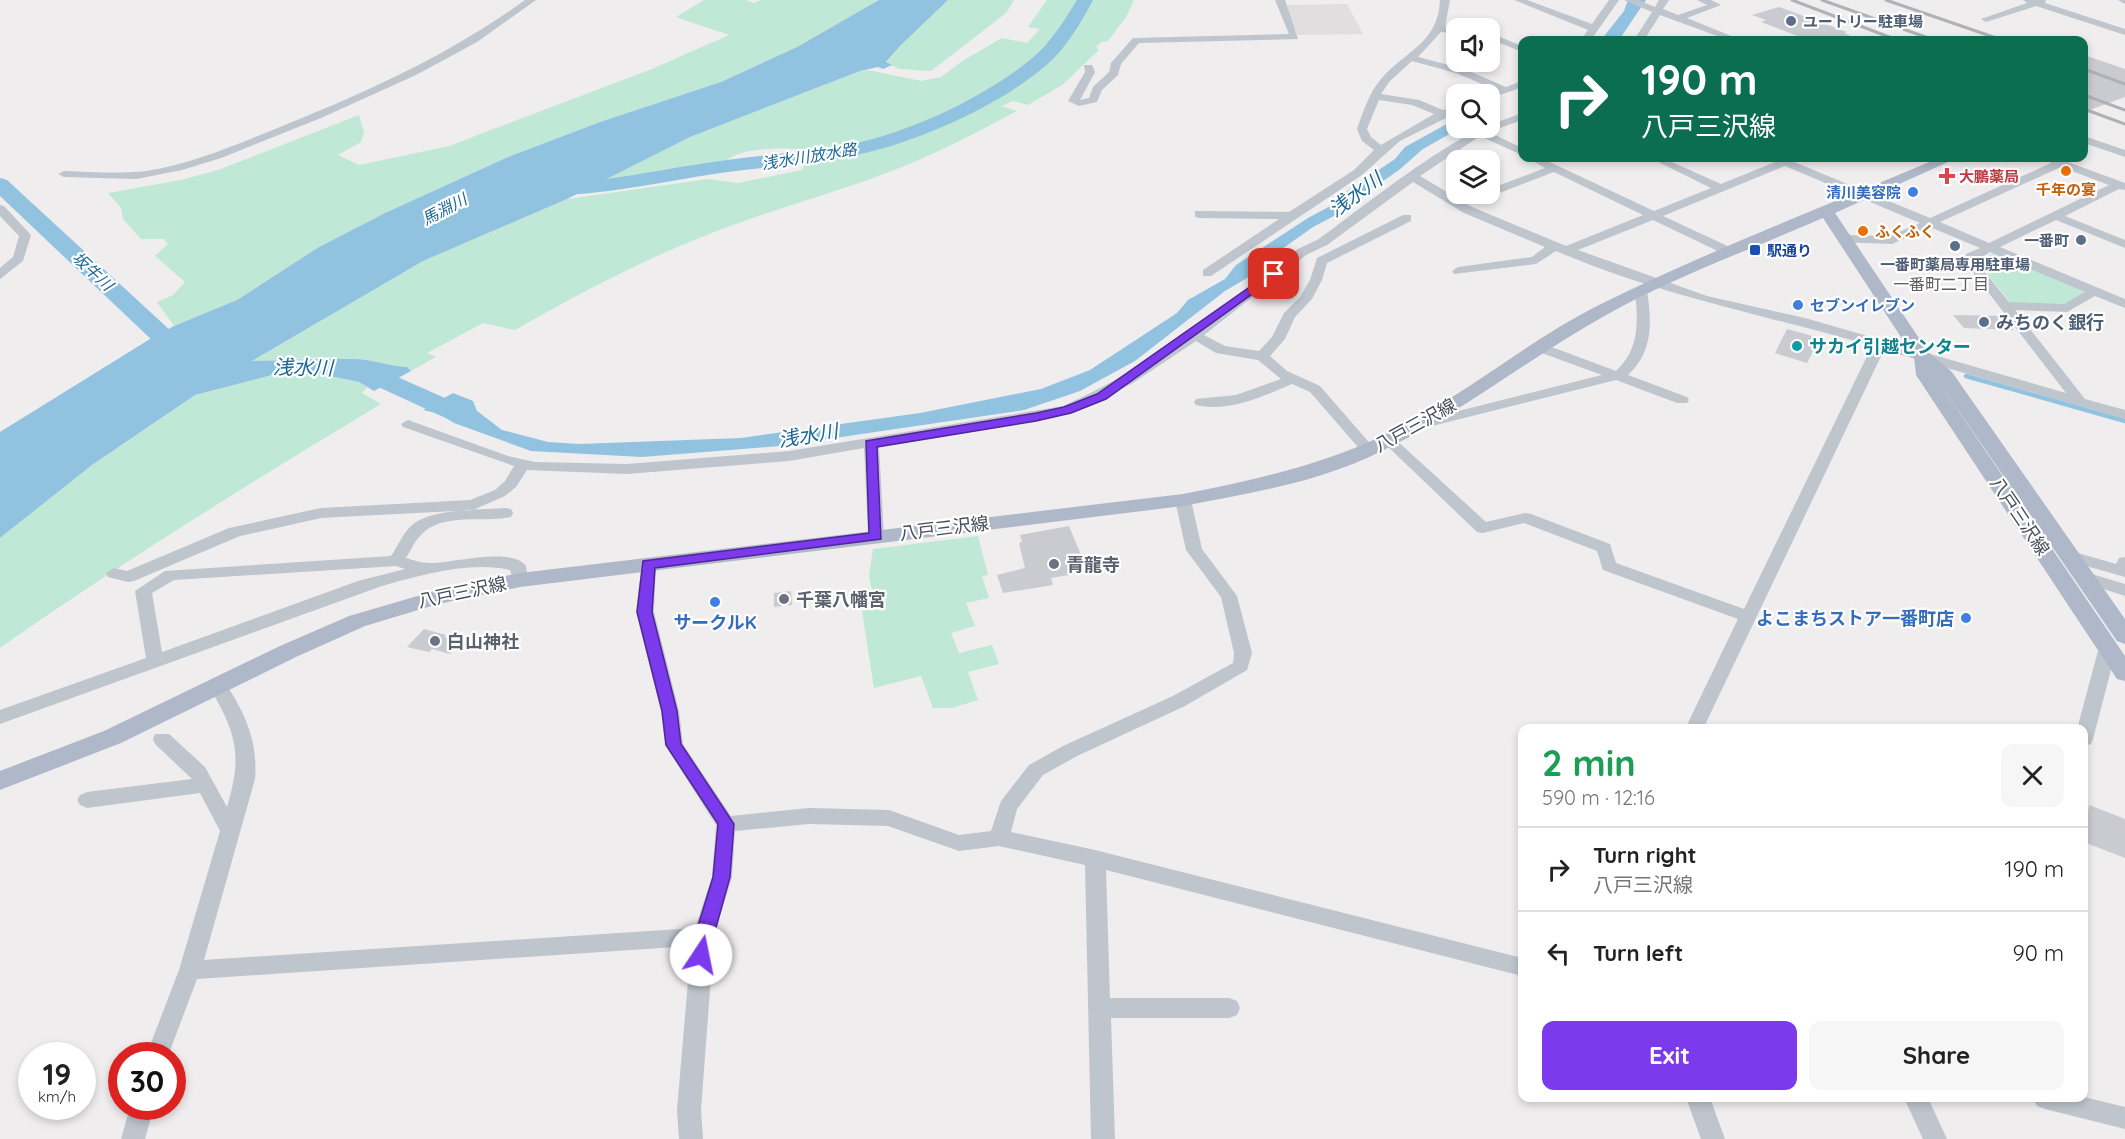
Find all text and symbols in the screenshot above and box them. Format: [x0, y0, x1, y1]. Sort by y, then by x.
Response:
place label: ユートリー駐車場 [1803, 12, 1923, 31]
marker: ユートリー駐車場 [1784, 14, 1798, 28]
map controls [1446, 18, 1500, 204]
button: sound [1446, 18, 1500, 72]
text: 190 m [1641, 53, 1757, 106]
icon: right [1542, 60, 1620, 138]
button: search [1446, 84, 1500, 138]
text: 八戸三沢線 [1641, 109, 1776, 143]
water label: 浅水川放水路 [760, 138, 860, 173]
button: layers [1446, 150, 1500, 204]
marker: 千年の宴 [2059, 164, 2073, 178]
water label: 浅水川 [1323, 165, 1388, 222]
place label: 大鵬薬局 [1959, 167, 2019, 186]
marker: 大鵬薬局 [1940, 169, 1954, 183]
place label: 千年の宴 [2036, 180, 2096, 199]
place label: 清川美容院 [1826, 183, 1901, 202]
marker: 清川美容院 [1906, 185, 1920, 199]
water label: 馬淵川 [418, 188, 472, 229]
place label: ふくふく [1875, 222, 1935, 241]
marker: ふくふく [1856, 224, 1870, 238]
place label: 一番町 [2024, 231, 2069, 250]
marker: 一番町 [2074, 233, 2088, 247]
marker: 一番町薬局専用駐車場 [1948, 239, 1962, 253]
place label: 駅通り [1767, 241, 1812, 260]
marker: 駅通り [1748, 243, 1762, 257]
water label: 坂牛川 [69, 247, 119, 296]
pin [1248, 248, 1299, 299]
place label: 一番町薬局専用駐車場 [1880, 255, 2030, 274]
icon: arrive [1257, 257, 1290, 290]
district label: 一番町二丁目 [1893, 274, 1989, 294]
place label: セブンイレブン [1810, 296, 1915, 315]
marker: セブンイレブン [1791, 298, 1805, 312]
place label: みちのく銀行 [1996, 311, 2104, 334]
marker: みちのく銀行 [1977, 315, 1991, 329]
place label: サカイ引越センター [1809, 335, 1971, 358]
marker: サカイ引越センター [1790, 339, 1804, 353]
water label: 浅水川 [273, 354, 335, 380]
street label: 八戸三沢線 [1370, 393, 1460, 457]
water label: 浅水川 [776, 418, 842, 452]
street label: 八戸三沢線 [1985, 472, 2055, 560]
street label: 八戸三沢線 [898, 511, 990, 545]
place label: 青龍寺 [1066, 553, 1120, 576]
marker: 青龍寺 [1047, 557, 1061, 571]
street label: 八戸三沢線 [416, 571, 508, 613]
place label: 千葉八幡宮 [796, 588, 886, 611]
marker: 千葉八幡宮 [777, 592, 791, 606]
marker: サークルK [708, 595, 722, 609]
place label: よこまちストア一番町店 [1756, 607, 1954, 630]
place label: サークルK [673, 611, 757, 634]
marker: よこまちストア一番町店 [1959, 611, 1973, 625]
place label: 白山神社 [447, 630, 519, 653]
marker: 白山神社 [428, 634, 442, 648]
text: 2 min [1542, 740, 1636, 785]
button: close [2001, 744, 2064, 807]
text: 590 m · 12:16 [1542, 785, 1655, 810]
text: Turn right [1593, 841, 1697, 869]
icon: right [1542, 853, 1575, 886]
text: 190 m [2004, 855, 2064, 883]
text: 八戸三沢線 [1593, 872, 1693, 897]
position arrow [669, 923, 733, 987]
icon: left [1542, 937, 1575, 970]
text: Turn left [1593, 939, 1683, 967]
text: 90 m [2013, 939, 2064, 967]
button: Exit [1542, 1021, 1797, 1090]
button: Share [1809, 1021, 2064, 1090]
speed limit sign: 30 [108, 1042, 186, 1120]
text: 19 [43, 1055, 71, 1093]
text: km/h [38, 1087, 76, 1106]

